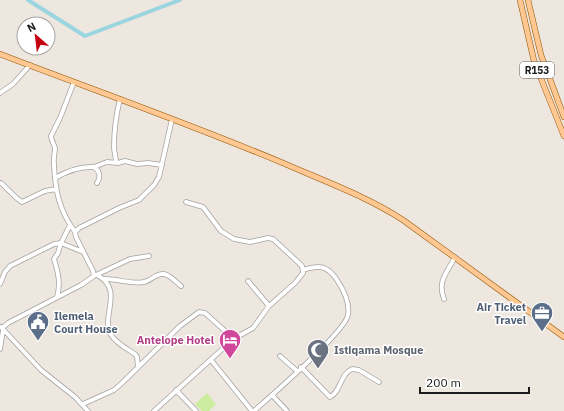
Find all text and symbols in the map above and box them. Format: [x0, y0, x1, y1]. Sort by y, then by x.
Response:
north arrow [16, 16, 56, 56]
text: N [25, 19, 38, 35]
road number: R153 [520, 62, 554, 78]
place label: Air Ticket Travel [477, 300, 527, 327]
office icon: Air Ticket Travel [529, 300, 555, 333]
public building icon: Ilemela Court House [25, 309, 51, 342]
place label: Ilemela Court House [54, 309, 118, 336]
hotel icon: Antelope Hotel [217, 327, 243, 360]
place label: Antelope Hotel [137, 333, 215, 347]
mosque icon: Istiqama Mosque [305, 337, 331, 370]
place label: Istiqama Mosque [334, 343, 423, 357]
scale bar [420, 369, 529, 395]
text: 200 m [426, 375, 461, 390]

